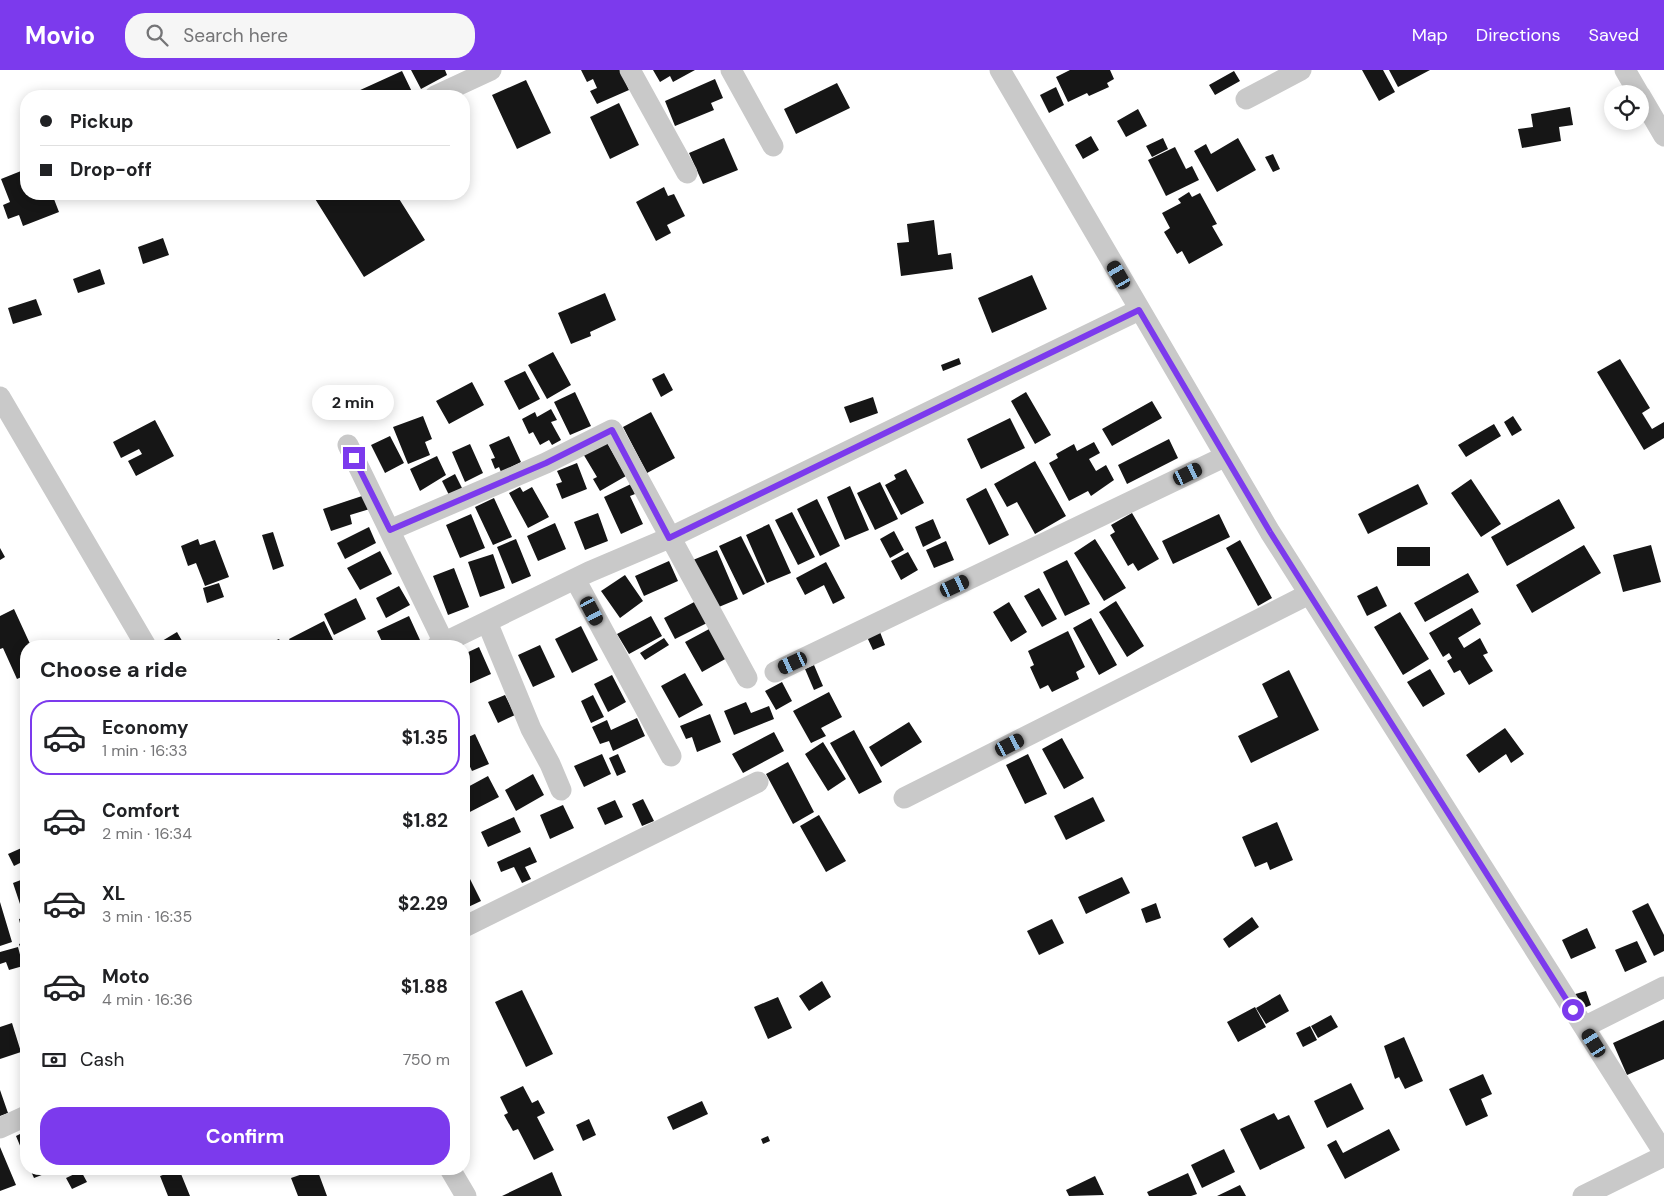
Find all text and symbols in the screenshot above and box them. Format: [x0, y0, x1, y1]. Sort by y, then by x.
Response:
search box [125, 13, 475, 58]
text: Movio [25, 20, 95, 51]
icon: search [143, 21, 171, 49]
text: Search here [183, 23, 288, 48]
text: Map [1412, 23, 1448, 47]
text: Directions [1476, 23, 1561, 47]
text: Saved [1589, 23, 1639, 47]
map controls [1604, 85, 1649, 130]
button: locate [1604, 85, 1649, 130]
text: Pickup [70, 109, 134, 134]
text: Drop-off [70, 157, 152, 182]
car [1105, 258, 1132, 292]
callout: 2 min [313, 386, 395, 420]
text: 2 min [332, 392, 374, 413]
route end [343, 447, 365, 469]
car [1171, 461, 1204, 487]
car [938, 573, 971, 599]
car [578, 594, 605, 628]
car [776, 650, 809, 676]
text: Choose a ride [40, 655, 188, 684]
icon: car [42, 715, 87, 760]
text: Economy [102, 715, 189, 740]
text: $1.35 [402, 725, 448, 750]
car [993, 732, 1026, 758]
text: 1 min · 16:33 [102, 740, 187, 761]
icon: car [42, 798, 87, 843]
text: Comfort [102, 798, 180, 823]
text: $1.82 [402, 808, 448, 833]
text: 2 min · 16:34 [102, 823, 192, 844]
icon: car [42, 881, 87, 926]
text: XL [102, 881, 125, 906]
text: $2.29 [398, 891, 448, 916]
text: 3 min · 16:35 [102, 906, 192, 927]
icon: car [42, 964, 87, 1009]
text: Moto [102, 964, 150, 989]
text: $1.88 [401, 974, 448, 999]
text: 4 min · 16:36 [102, 989, 193, 1010]
route start [1562, 999, 1584, 1021]
car [1579, 1026, 1608, 1060]
icon: cash [40, 1046, 68, 1074]
text: Cash [80, 1047, 124, 1072]
text: 750 m [403, 1049, 450, 1070]
button: Confirm [40, 1107, 450, 1165]

